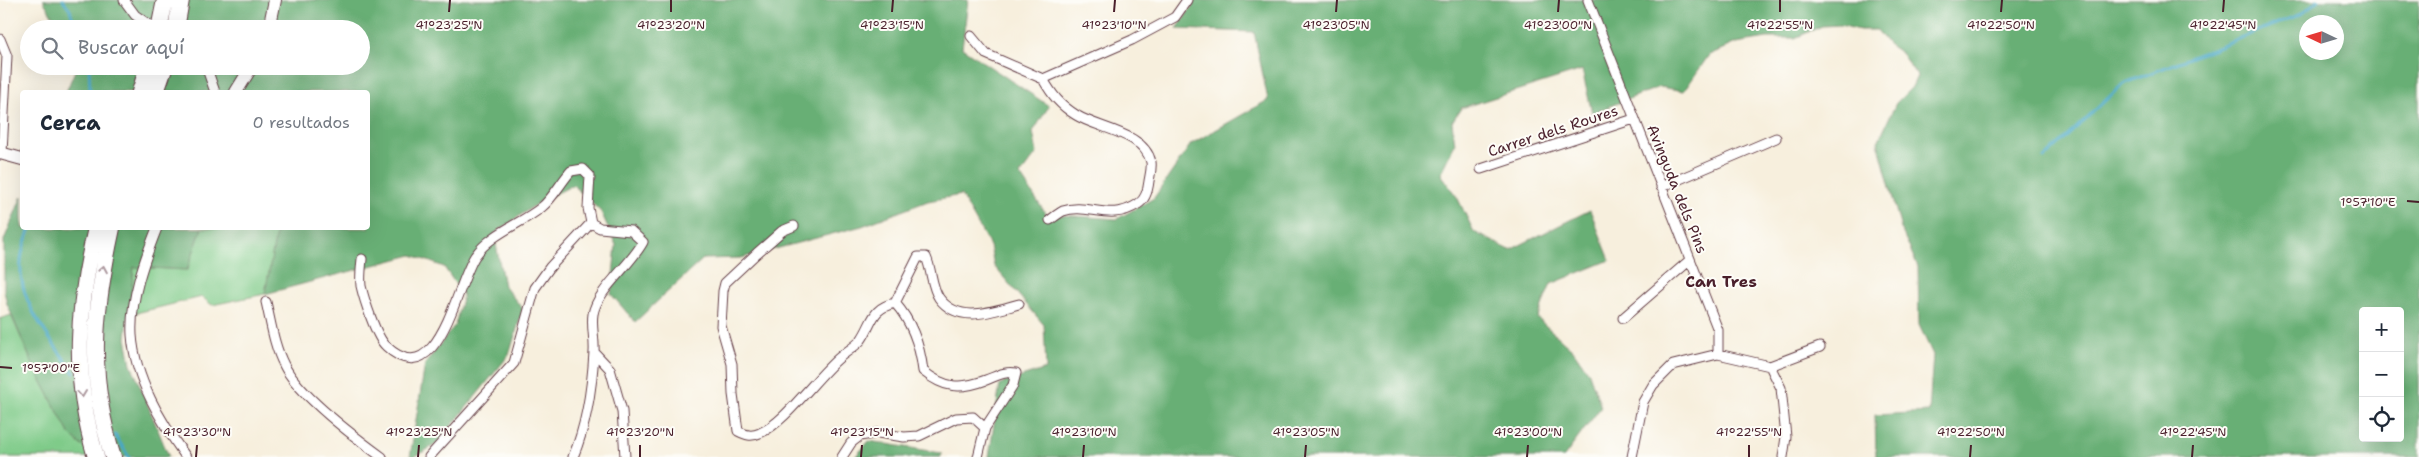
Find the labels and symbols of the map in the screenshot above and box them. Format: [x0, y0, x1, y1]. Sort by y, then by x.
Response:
north arrow [2299, 15, 2344, 60]
text: 41°23'25"N [415, 17, 483, 33]
text: 41°23'20"N [637, 17, 705, 33]
text: 41°23'15"N [860, 17, 924, 33]
text: 41°23'10"N [1081, 17, 1147, 33]
text: 41°23'05"N [1302, 17, 1370, 33]
text: 41°23'00"N [1524, 17, 1592, 33]
text: 41°22'55"N [1747, 17, 1813, 33]
text: 41°22'50"N [1967, 17, 2035, 33]
text: 41°22'45"N [2190, 17, 2256, 33]
street label: Carrer dels Roures [1485, 101, 1621, 161]
street label: Avinguda dels Pins [1642, 122, 1712, 256]
text: 1°57'10"E [2341, 194, 2395, 210]
one-way arrow [97, 265, 107, 274]
district label: Can Tres [1685, 271, 1757, 292]
text: 1°57'00"E [22, 360, 80, 376]
one-way arrow [76, 390, 87, 398]
text: 41°23'30"N [163, 424, 231, 440]
text: 41°23'25"N [385, 424, 453, 440]
text: 41°23'20"N [606, 424, 674, 440]
text: 41°23'15"N [830, 424, 894, 440]
text: 41°23'10"N [1051, 424, 1117, 440]
text: 41°23'05"N [1272, 424, 1340, 440]
text: 41°23'00"N [1494, 424, 1562, 440]
text: 41°22'55"N [1716, 424, 1782, 440]
text: 41°22'50"N [1937, 424, 2005, 440]
text: 41°22'45"N [2160, 424, 2226, 440]

